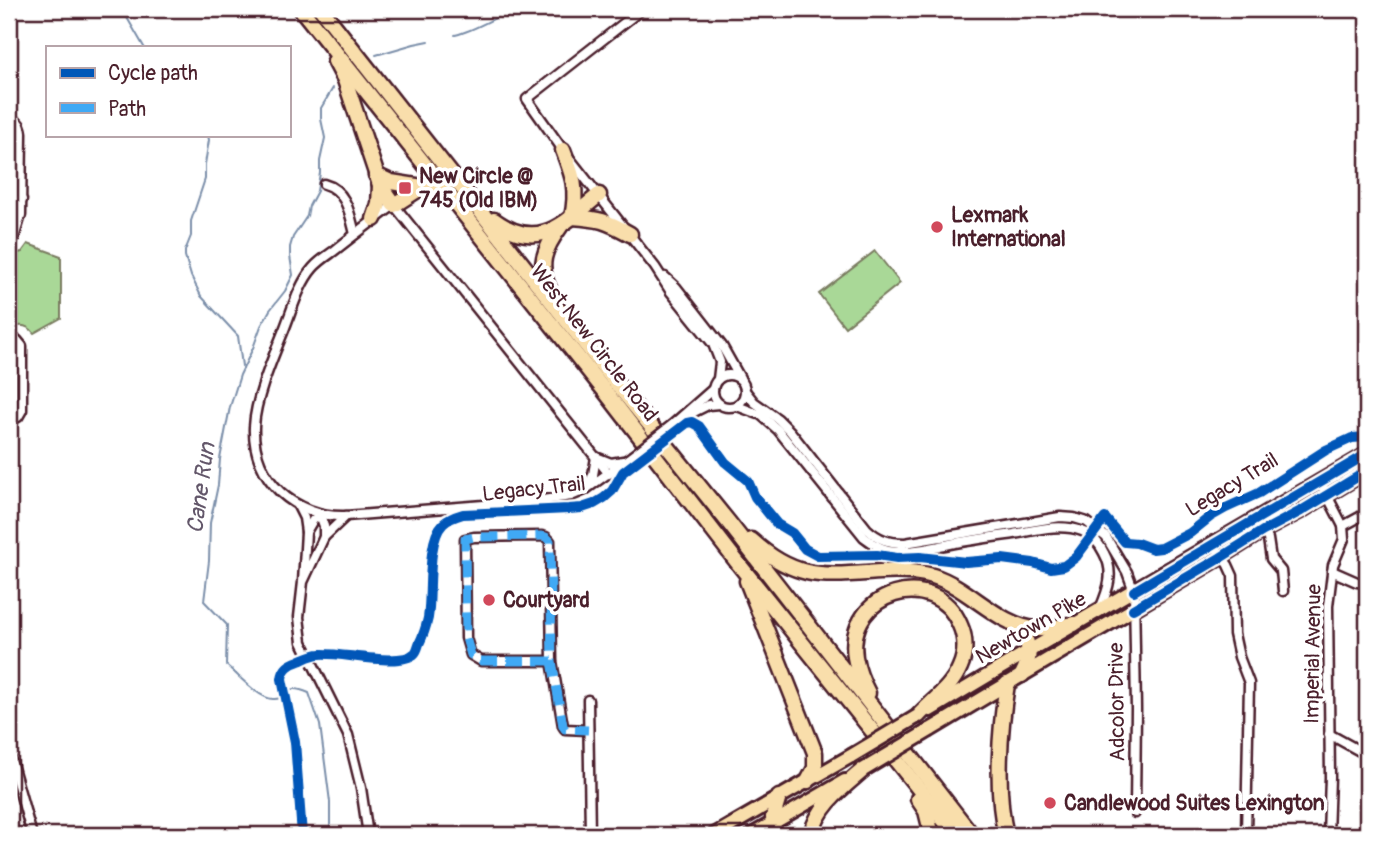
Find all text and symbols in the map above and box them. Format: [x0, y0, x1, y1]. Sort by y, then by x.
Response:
legend [46, 46, 290, 136]
text: Cycle path [108, 60, 198, 87]
text: Path [108, 96, 146, 123]
place label: New Circle @ 745 (Old IBM) [419, 163, 538, 214]
marker: New Circle @ 745 (Old IBM) [397, 180, 413, 196]
place label: Lexmark International [951, 202, 1066, 253]
marker: Lexmark International [929, 219, 945, 235]
street label: West New Circle Road [524, 259, 664, 427]
water label: Cane Run [180, 440, 222, 535]
street label: Legacy Trail [1181, 447, 1283, 523]
street label: Legacy Trail [481, 470, 587, 508]
street label: Imperial Avenue [1298, 583, 1328, 724]
street label: Newtown Pike [971, 585, 1092, 671]
place label: Courtyard [503, 587, 590, 614]
marker: Courtyard [481, 592, 497, 608]
street label: Adcolor Drive [1102, 642, 1132, 762]
place label: Candlewood Suites Lexington [1064, 790, 1325, 817]
marker: Candlewood Suites Lexington [1042, 795, 1058, 811]

